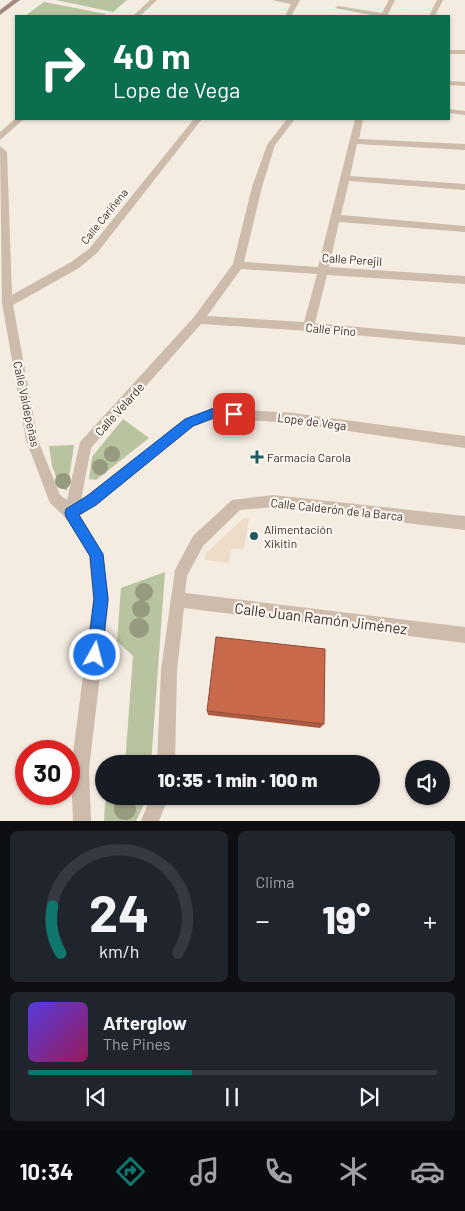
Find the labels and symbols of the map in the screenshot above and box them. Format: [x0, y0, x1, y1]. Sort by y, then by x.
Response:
street label: Calle Cariñena [78, 186, 130, 246]
street label: Calle Perejil [321, 250, 383, 268]
street label: Calle Pino [305, 320, 357, 338]
street label: Calle Valdepeñas [11, 360, 43, 448]
street label: Calle Velarde [91, 380, 147, 438]
pin [213, 393, 255, 435]
street label: Lope de Vega [277, 410, 347, 432]
place label: Farmacia Carola [267, 450, 351, 464]
marker: Farmacia Carola [251, 451, 263, 463]
street label: Calle Calderón de la Barca [270, 495, 404, 523]
place label: Alimentación Xikitin [264, 522, 333, 550]
marker: Alimentación Xikitin [248, 530, 260, 542]
street label: Calle Juan Ramón Jiménez [234, 598, 409, 638]
position arrow [68, 628, 120, 680]
speed limit sign: 30 [15, 740, 80, 805]

